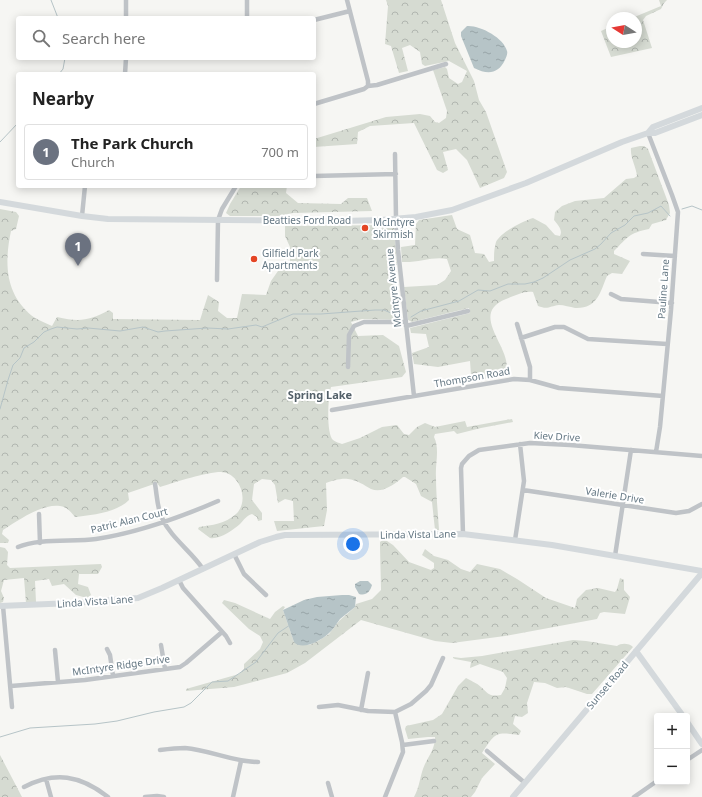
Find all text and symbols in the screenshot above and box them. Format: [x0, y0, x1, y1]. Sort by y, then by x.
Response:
north arrow [606, 12, 642, 48]
search box [16, 16, 316, 60]
icon: search [30, 27, 52, 49]
text: Search here [62, 28, 145, 48]
text: Nearby [32, 87, 94, 110]
text: The Park Church [71, 133, 194, 153]
text: 1 [42, 143, 50, 161]
text: 700 m [261, 143, 299, 161]
text: Church [71, 153, 115, 171]
street label: Beatties Ford Road [263, 213, 351, 227]
place label: McIntyre Skirmish [373, 215, 415, 241]
marker: McIntyre Skirmish [360, 223, 370, 233]
pin: 1 [65, 233, 91, 266]
place label: Gilfield Park Apartments [262, 246, 319, 272]
street label: McIntyre Avenue [382, 247, 404, 328]
marker: Gilfield Park Apartments [249, 254, 259, 264]
street label: Pauline Lane [654, 258, 672, 319]
street label: Thompson Road [433, 363, 511, 391]
district label: Spring Lake [288, 387, 353, 402]
street label: Kiev Drive [533, 428, 581, 444]
street label: Valerie Drive [585, 483, 646, 507]
street label: Patric Alan Court [89, 504, 169, 536]
street label: Linda Vista Lane [380, 526, 457, 542]
your location [343, 534, 363, 554]
street label: Linda Vista Lane [56, 591, 134, 611]
street label: McIntyre Ridge Drive [71, 651, 171, 679]
street label: Sunset Road [583, 658, 631, 712]
map controls [654, 713, 690, 785]
button: + [654, 713, 690, 749]
button: − [654, 749, 690, 785]

